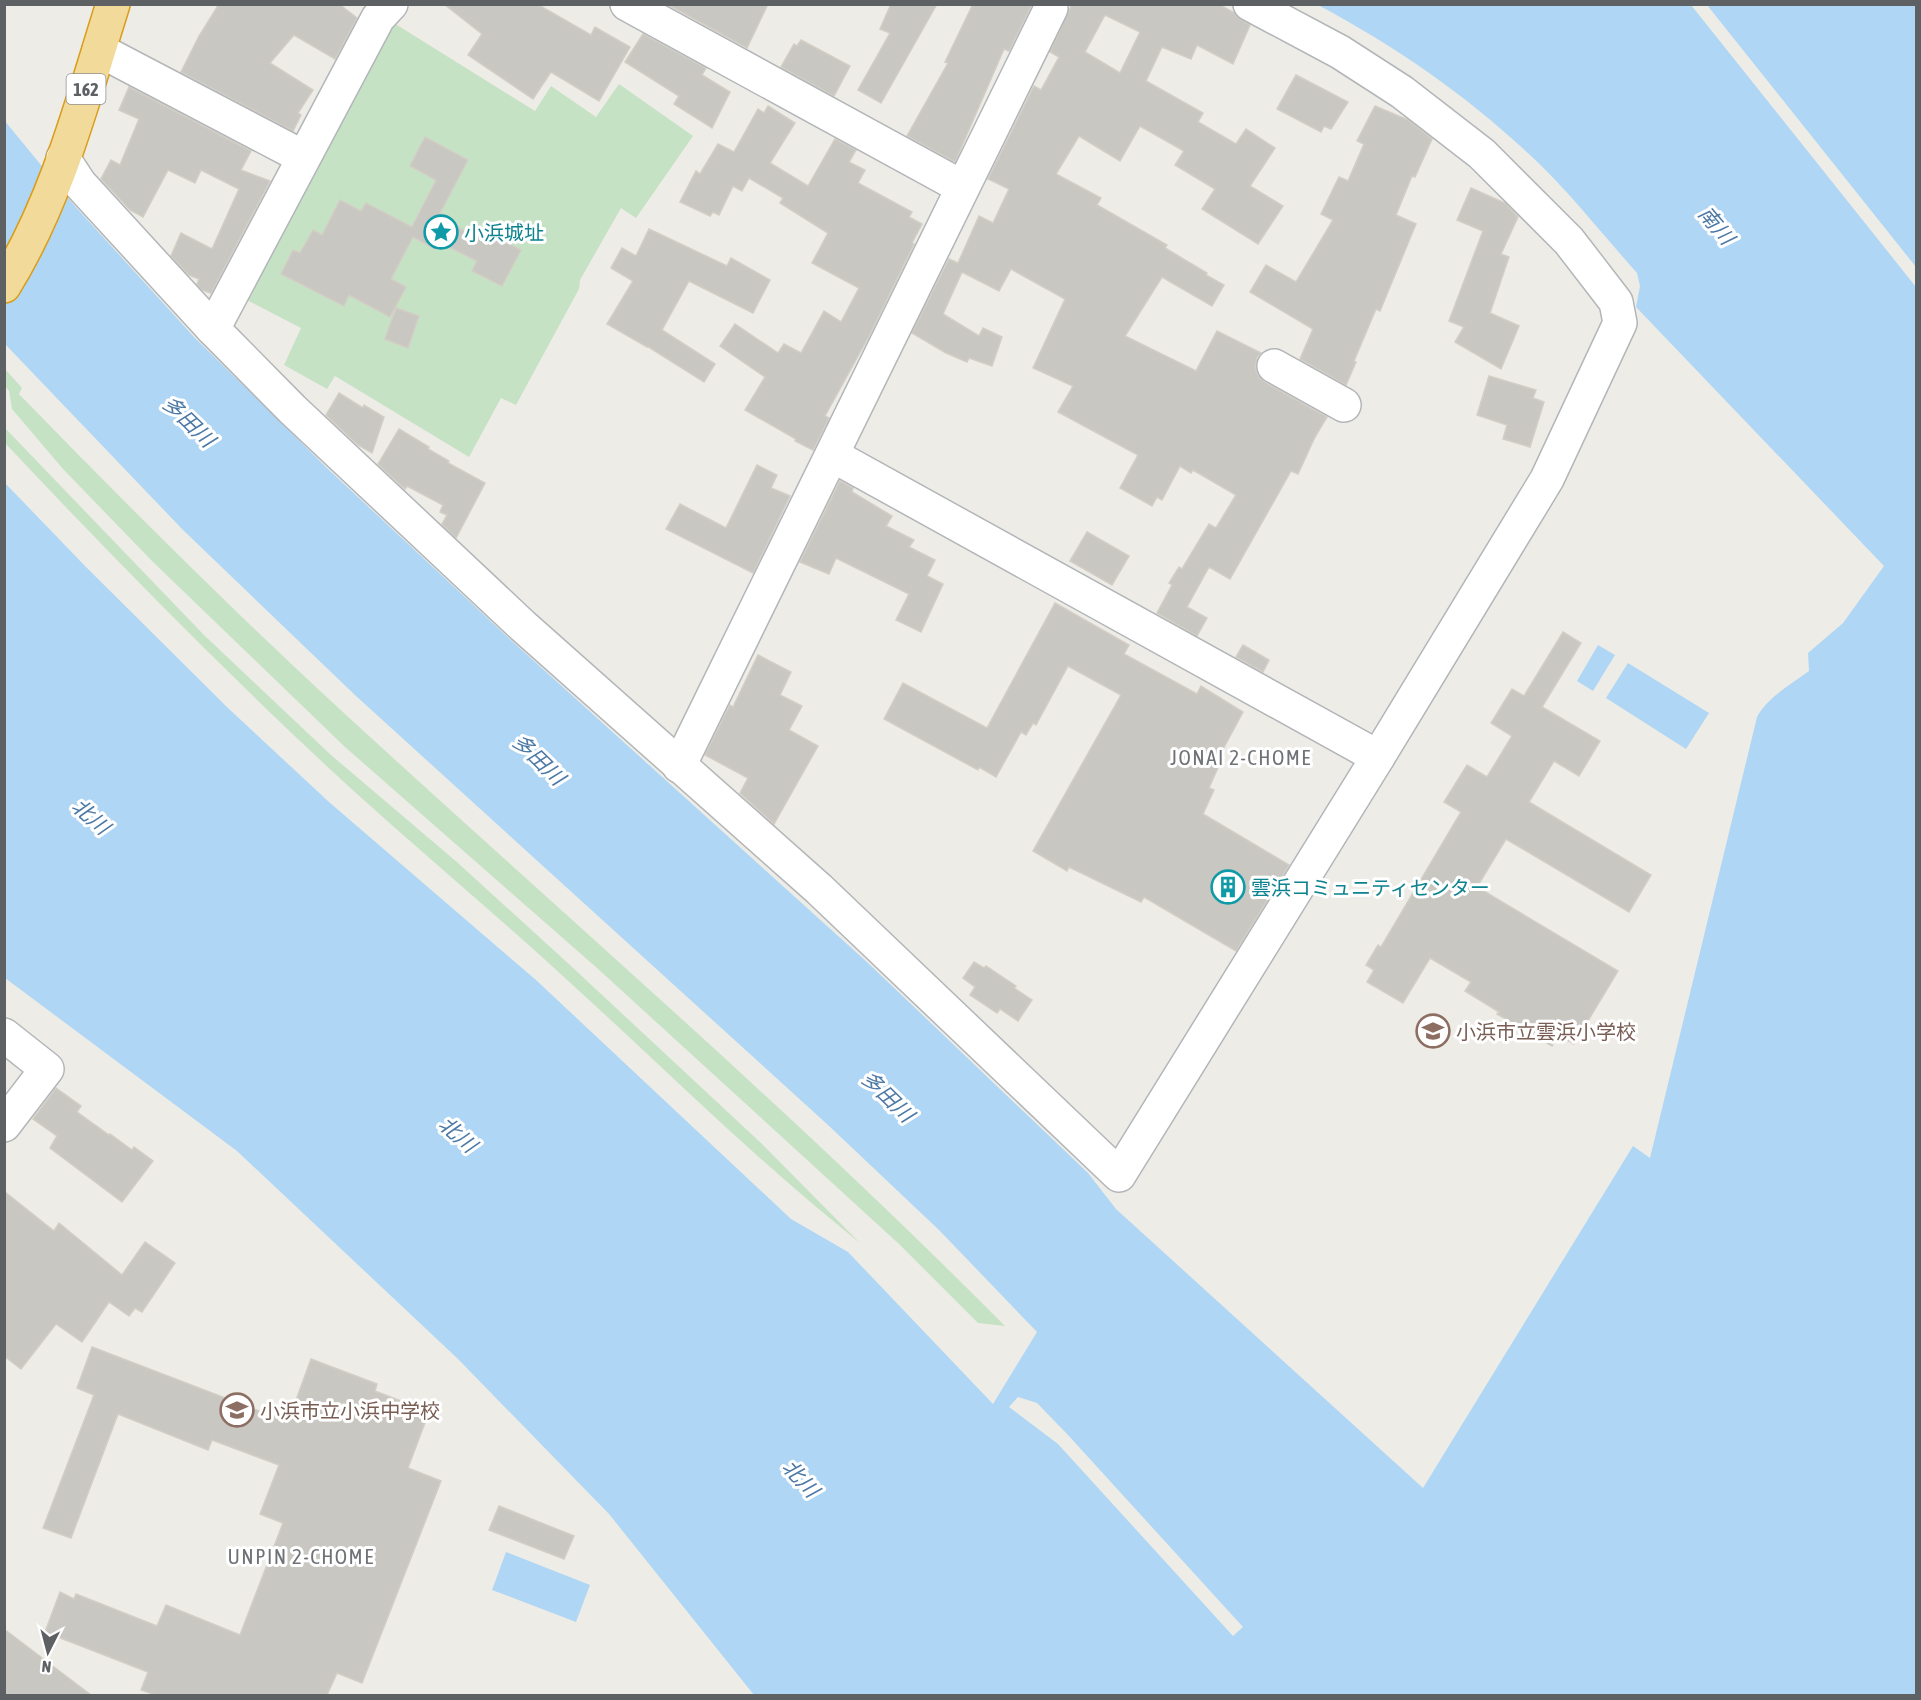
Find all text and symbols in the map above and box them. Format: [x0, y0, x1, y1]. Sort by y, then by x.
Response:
road number: 162 [66, 74, 106, 104]
water label: 南川 [1694, 201, 1741, 250]
place icon: 小浜城址 [423, 214, 459, 250]
place label: 小浜城址 [464, 221, 544, 244]
water label: 多田川 [158, 390, 221, 453]
water label: 多田川 [508, 728, 571, 791]
district label: JONAI 2-CHOME [1170, 745, 1312, 769]
water label: 北川 [67, 793, 116, 840]
building icon: 雲浜コミュニティセンター [1210, 869, 1246, 905]
place label: 雲浜コミュニティセンター [1251, 876, 1490, 899]
school or university icon: 小浜市立雲浜小学校 [1415, 1013, 1451, 1049]
place label: 小浜市立雲浜小学校 [1456, 1020, 1636, 1043]
water label: 多田川 [857, 1065, 920, 1128]
water label: 北川 [434, 1111, 483, 1158]
school or university icon: 小浜市立小浜中学校 [219, 1392, 255, 1428]
place label: 小浜市立小浜中学校 [260, 1399, 440, 1422]
water label: 北川 [778, 1454, 825, 1503]
district label: UNPIN 2-CHOME [227, 1544, 375, 1568]
north arrow [18, 1622, 78, 1682]
text: N [41, 1657, 52, 1676]

